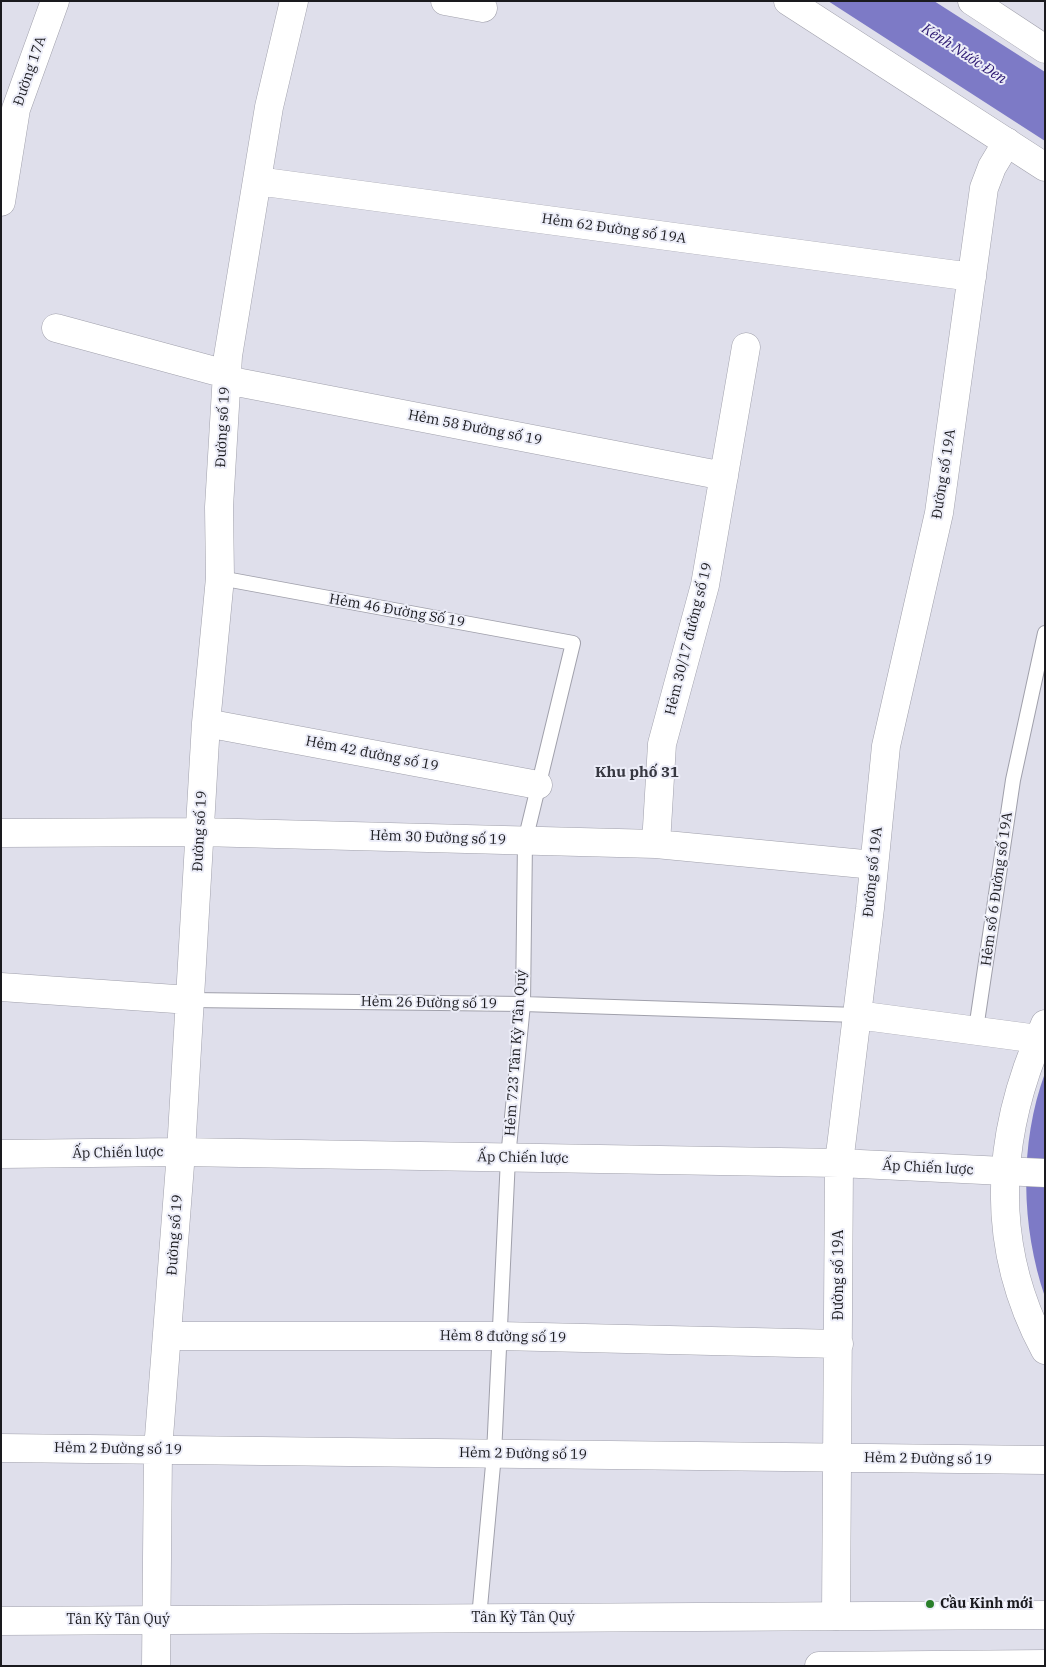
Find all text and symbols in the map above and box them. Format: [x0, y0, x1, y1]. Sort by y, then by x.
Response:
water label: Kênh Nước Đen [918, 20, 1010, 88]
street label: Đường 17A [10, 34, 50, 108]
street label: Hẻm 62 Đường số 19A [541, 211, 687, 247]
street label: Đường số 19 [212, 386, 234, 468]
street label: Hẻm 58 Đường số 19 [407, 407, 543, 449]
street label: Đường số 19A [929, 428, 959, 520]
street label: Hẻm 30/17 đường số 19 [662, 561, 716, 717]
street label: Hẻm 46 Đường Số 19 [328, 591, 466, 631]
street label: Hẻm 42 đường số 19 [304, 733, 440, 775]
district label: Khu phố 31 [595, 764, 679, 782]
street label: Đường số 19 [189, 790, 211, 872]
street label: Hẻm số 6 Đường số 19A [978, 811, 1016, 967]
street label: Đường số 19A [860, 826, 886, 918]
street label: Hẻm 30 Đường số 19 [370, 827, 506, 849]
street label: Hẻm 723 Tân Kỳ Tân Quý [502, 969, 530, 1137]
street label: Hẻm 26 Đường số 19 [361, 993, 497, 1013]
street label: Ấp Chiến lược [72, 1144, 164, 1162]
street label: Ấp Chiến lược [477, 1149, 569, 1167]
street label: Ấp Chiến lược [882, 1157, 974, 1179]
street label: Đường số 19 [164, 1194, 186, 1276]
street label: Đường số 19A [831, 1230, 847, 1320]
street label: Hẻm 8 đường số 19 [440, 1327, 566, 1347]
street label: Hẻm 2 Đường số 19 [54, 1439, 182, 1459]
street label: Hẻm 2 Đường số 19 [459, 1444, 587, 1464]
street label: Hẻm 2 Đường số 19 [864, 1449, 992, 1469]
place label: Cầu Kinh mới [940, 1596, 1033, 1612]
marker: Cầu Kinh mới [924, 1598, 936, 1610]
street label: Tân Kỳ Tân Quý [471, 1610, 575, 1626]
street label: Tân Kỳ Tân Quý [66, 1612, 170, 1628]

